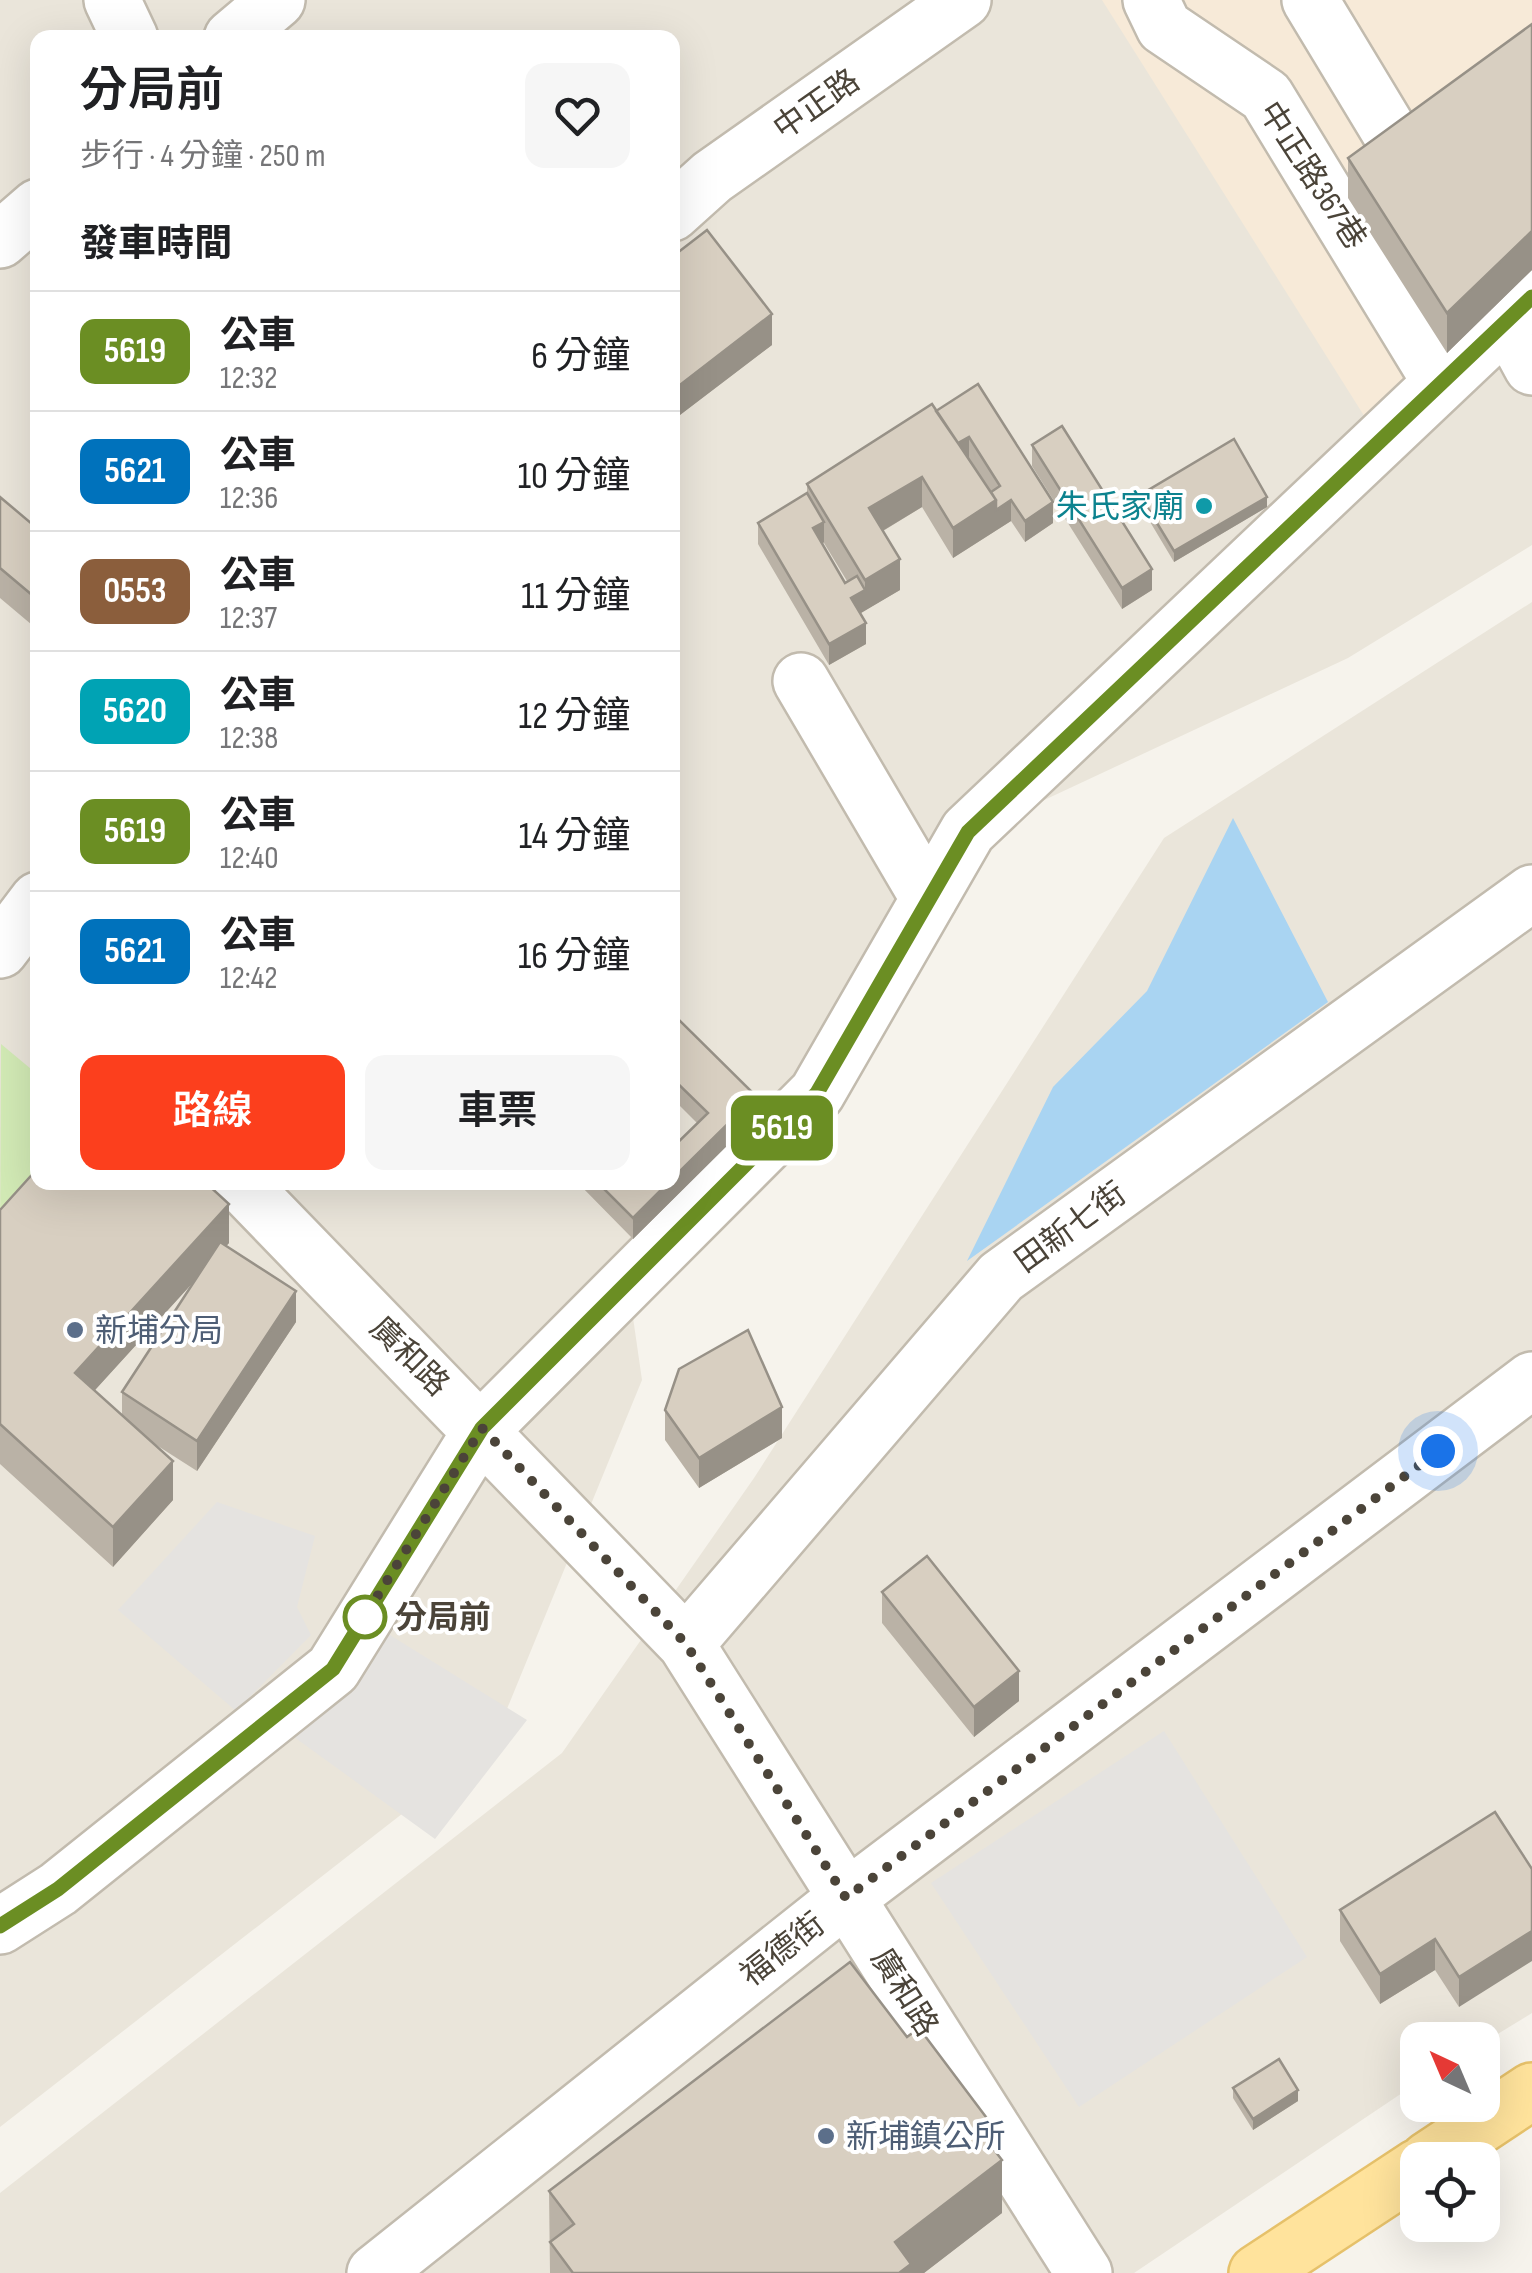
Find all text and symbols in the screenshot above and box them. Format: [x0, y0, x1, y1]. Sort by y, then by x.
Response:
street label: 中正路 [766, 62, 867, 149]
text: 分局前 [80, 63, 224, 120]
button: heart [525, 63, 630, 168]
street label: 中正路367巷 [1250, 95, 1374, 257]
text: 步行 · 4 分鐘 · 250 m [80, 137, 325, 176]
text: 發車時間 [80, 222, 232, 267]
text: 公車 [220, 314, 296, 359]
text: 5619 [104, 330, 166, 373]
text: 6 分鐘 [531, 334, 630, 379]
text: 12:32 [220, 359, 277, 398]
text: 公車 [220, 434, 296, 479]
text: 5621 [104, 450, 166, 493]
text: 10 分鐘 [518, 454, 630, 499]
text: 12:36 [220, 479, 278, 518]
place label: 朱氏家廟 [1056, 488, 1184, 527]
marker: 朱氏家廟 [1193, 495, 1215, 517]
text: 公車 [220, 554, 296, 599]
text: 0553 [103, 570, 167, 613]
text: 11 分鐘 [521, 574, 630, 619]
text: 12:37 [220, 599, 277, 638]
text: 公車 [220, 674, 296, 719]
text: 5620 [103, 690, 167, 733]
text: 12 分鐘 [519, 694, 630, 739]
text: 12:38 [220, 719, 278, 758]
text: 公車 [220, 794, 296, 839]
text: 5619 [104, 810, 166, 853]
text: 14 分鐘 [519, 814, 630, 859]
text: 12:40 [220, 839, 278, 878]
text: 公車 [220, 914, 296, 959]
text: 5621 [104, 930, 166, 973]
text: 16 分鐘 [518, 934, 630, 979]
text: 12:42 [220, 959, 278, 998]
button: 路線 [80, 1055, 345, 1170]
button: 車票 [365, 1055, 630, 1170]
line badge: 5619 [712, 1096, 852, 1160]
text: 5619 [751, 1107, 813, 1150]
street label: 田新七街 [1008, 1175, 1134, 1282]
street label: 廣和路 [361, 1309, 457, 1405]
place label: 新埔分局 [95, 1312, 223, 1351]
marker: 新埔分局 [64, 1319, 86, 1341]
your location [1413, 1426, 1463, 1476]
marker: 分局前 [344, 1596, 386, 1638]
place label: 分局前 [395, 1599, 491, 1638]
street label: 福德街 [733, 1905, 833, 1995]
street label: 廣和路 [862, 1942, 946, 2044]
north arrow [1400, 2022, 1500, 2122]
map controls [1400, 2022, 1500, 2242]
place label: 新埔鎮公所 [846, 2118, 1006, 2157]
marker: 新埔鎮公所 [815, 2125, 837, 2147]
button: locate [1400, 2142, 1500, 2242]

